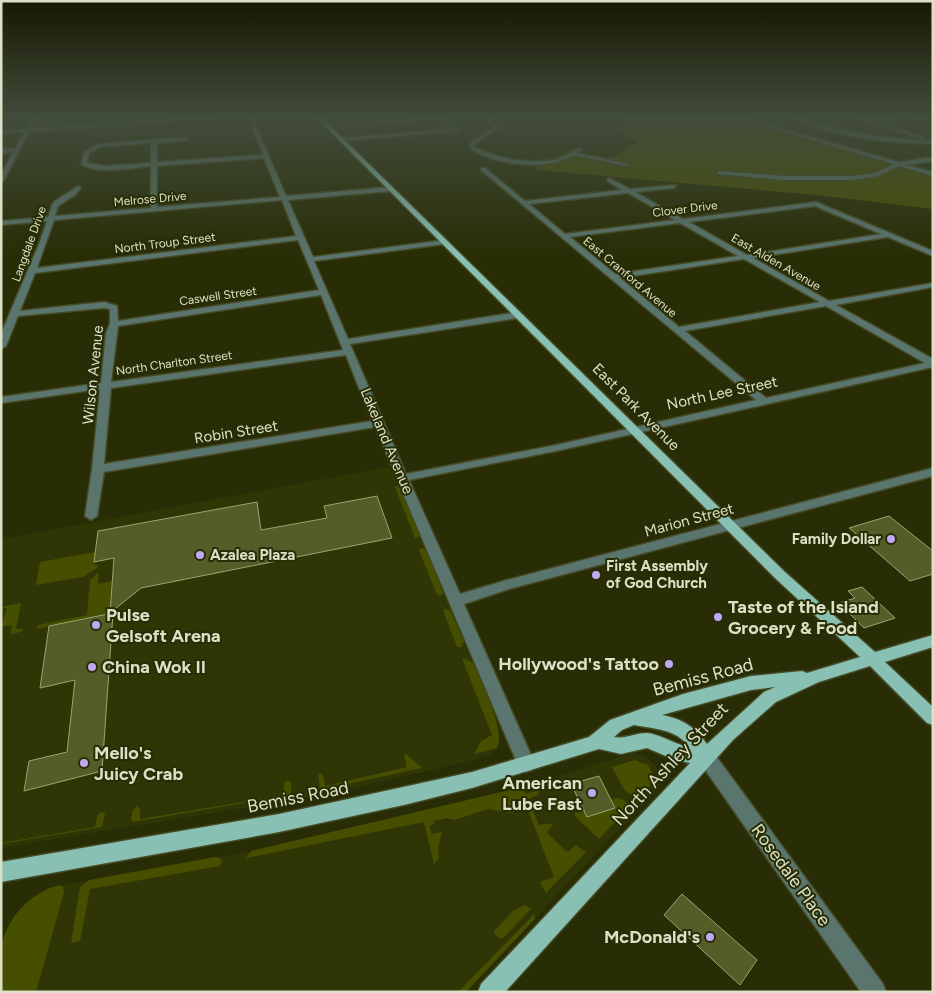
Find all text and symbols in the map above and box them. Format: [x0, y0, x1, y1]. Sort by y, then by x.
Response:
street label: Melrose Drive [113, 189, 188, 209]
street label: Clover Drive [652, 198, 719, 220]
street label: Langdale Drive [9, 204, 49, 284]
street label: North Troup Street [114, 230, 217, 256]
street label: East Alden Avenue [729, 231, 824, 294]
street label: East Cranford Avenue [580, 234, 680, 321]
street label: Caswell Street [178, 284, 258, 308]
street label: Wilson Avenue [79, 324, 107, 426]
street label: North Charlton Street [115, 348, 234, 378]
street label: East Park Avenue [589, 360, 683, 454]
street label: North Lee Street [665, 372, 779, 414]
street label: Lakeland Avenue [357, 385, 417, 497]
street label: Robin Street [193, 416, 279, 447]
street label: Marion Street [642, 499, 736, 541]
place label: Family Dollar [792, 530, 881, 548]
marker: Family Dollar [885, 533, 897, 545]
place label: Azalea Plaza [210, 546, 295, 564]
marker: Azalea Plaza [194, 549, 206, 561]
place label: First Assembly of God Church [606, 557, 708, 592]
marker: First Assembly of God Church [590, 569, 602, 581]
place label: Taste of the Island Grocery & Food [728, 596, 879, 639]
place label: Pulse Gelsoft Arena [106, 604, 221, 647]
marker: Taste of the Island Grocery & Food [712, 611, 724, 623]
marker: Pulse Gelsoft Arena [90, 619, 102, 631]
place label: Hollywood's Tattoo [498, 653, 659, 675]
street label: Bemiss Road [650, 653, 756, 701]
place label: China Wok II [102, 656, 206, 678]
marker: Hollywood's Tattoo [663, 658, 675, 670]
marker: China Wok II [86, 661, 98, 673]
street label: North Ashley Street [607, 698, 733, 830]
place label: Mello's Juicy Crab [94, 742, 183, 785]
marker: Mello's Juicy Crab [78, 757, 90, 769]
place label: American Lube Fast [502, 772, 582, 815]
street label: Bemiss Road [245, 776, 351, 818]
marker: American Lube Fast [586, 787, 598, 799]
street label: Rosedale Place [747, 820, 836, 931]
place label: McDonald's [604, 926, 701, 948]
marker: McDonald's [704, 931, 716, 943]

